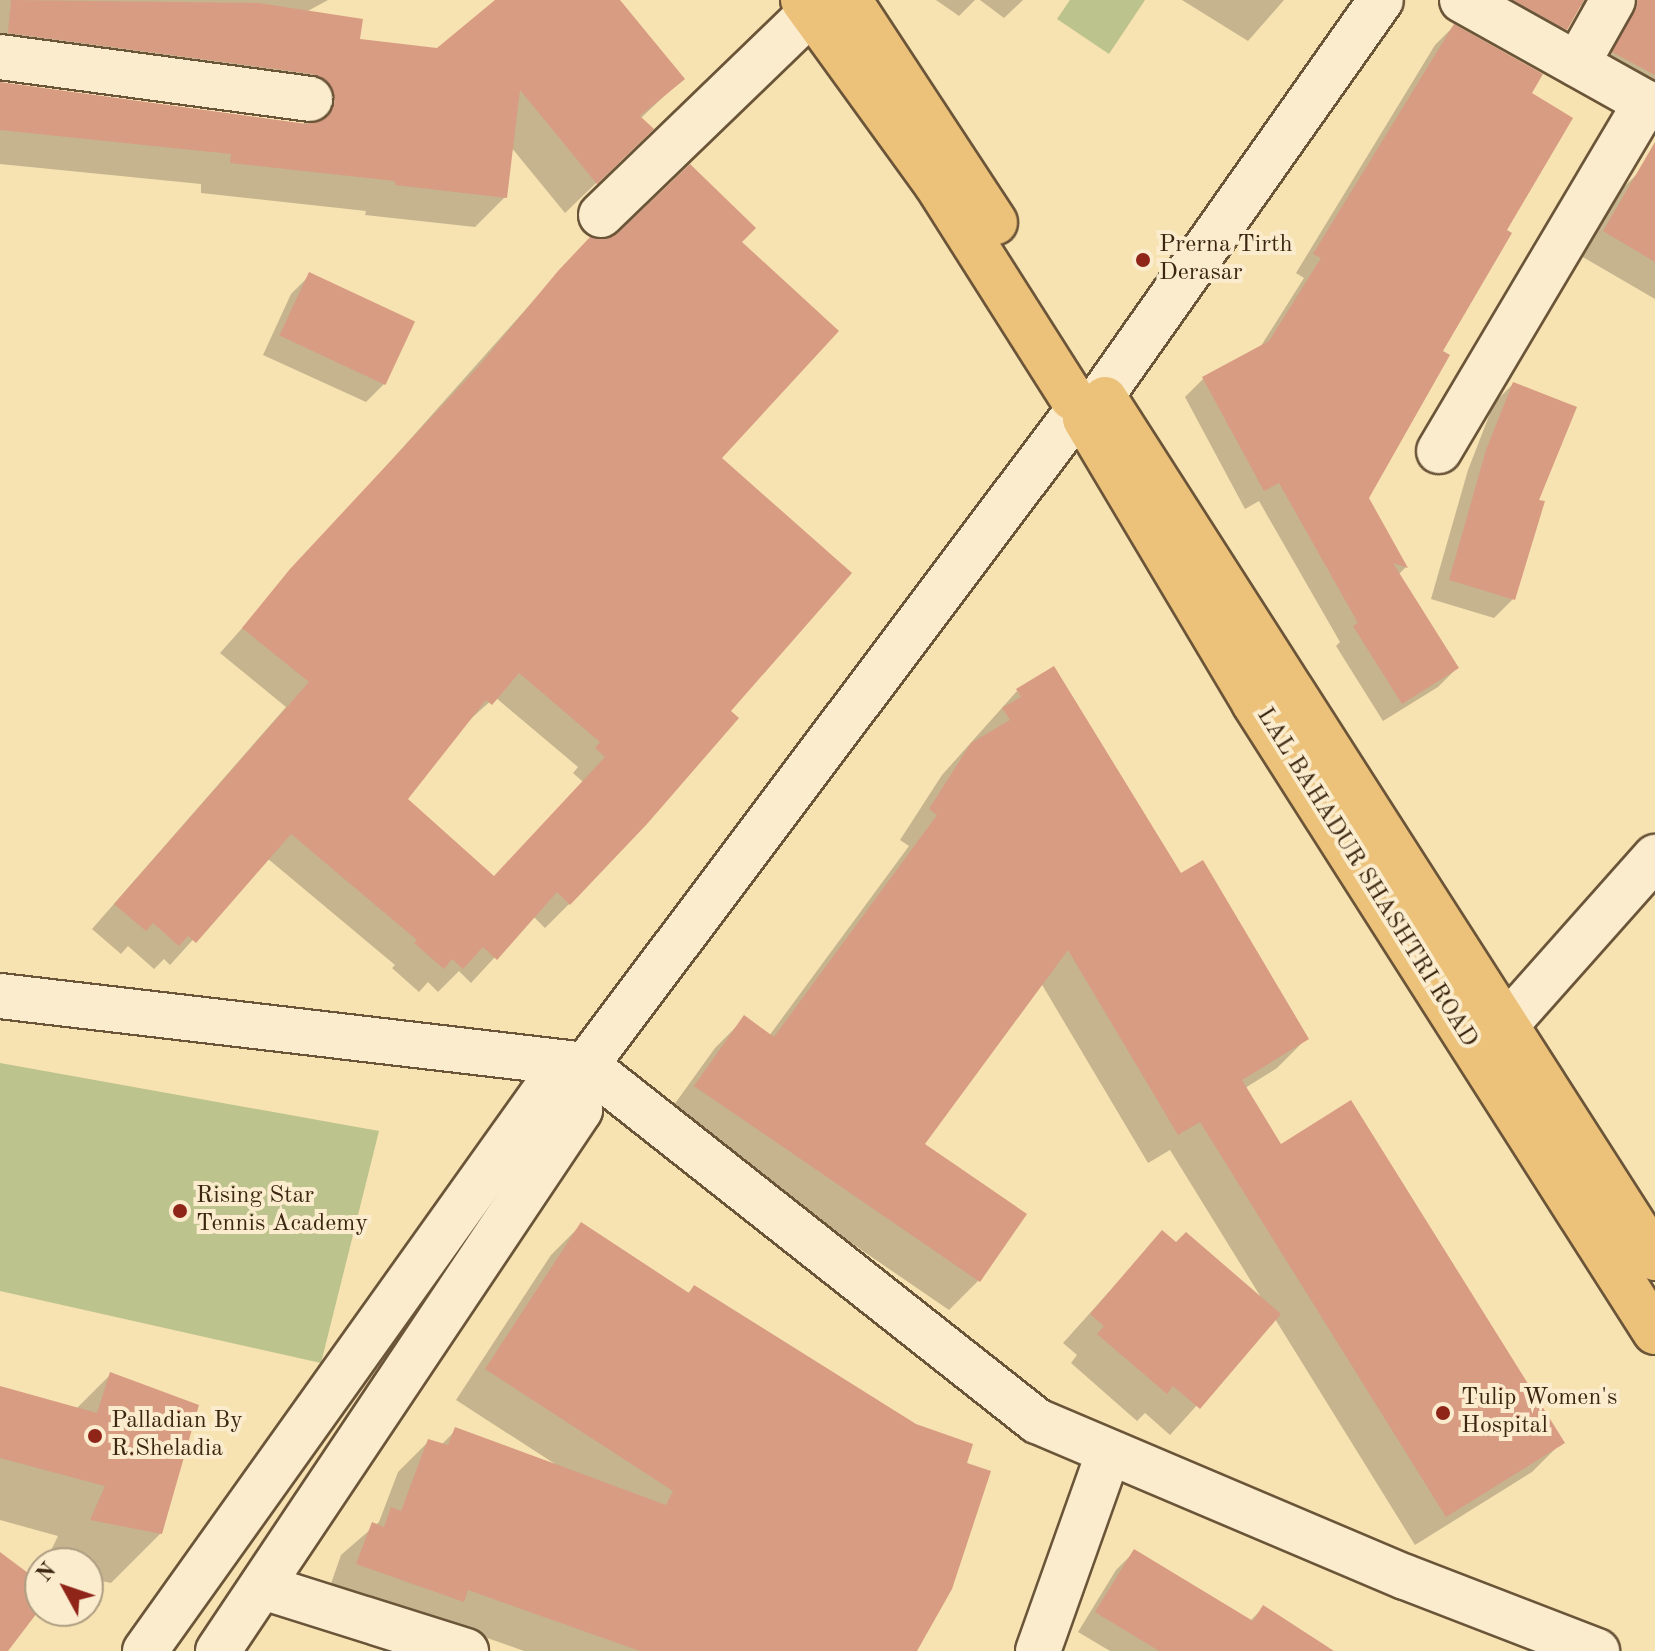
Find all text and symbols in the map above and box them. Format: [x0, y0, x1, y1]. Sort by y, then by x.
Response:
place label: Prerna Tirth Derasar [1159, 232, 1292, 288]
marker: Prerna Tirth Derasar [1134, 251, 1152, 269]
street label: LAL BAHADUR SHASHTRI ROAD [1249, 703, 1483, 1053]
place label: Rising Star Tennis Academy [196, 1183, 368, 1239]
marker: Rising Star Tennis Academy [171, 1202, 189, 1220]
place label: Tulip Women's Hospital [1461, 1385, 1618, 1441]
marker: Tulip Women's Hospital [1432, 1402, 1454, 1424]
place label: Palladian By R.Sheladia [111, 1408, 243, 1464]
marker: Palladian By R.Sheladia [86, 1427, 104, 1445]
north arrow [24, 1547, 104, 1627]
text: N [33, 1559, 61, 1586]

